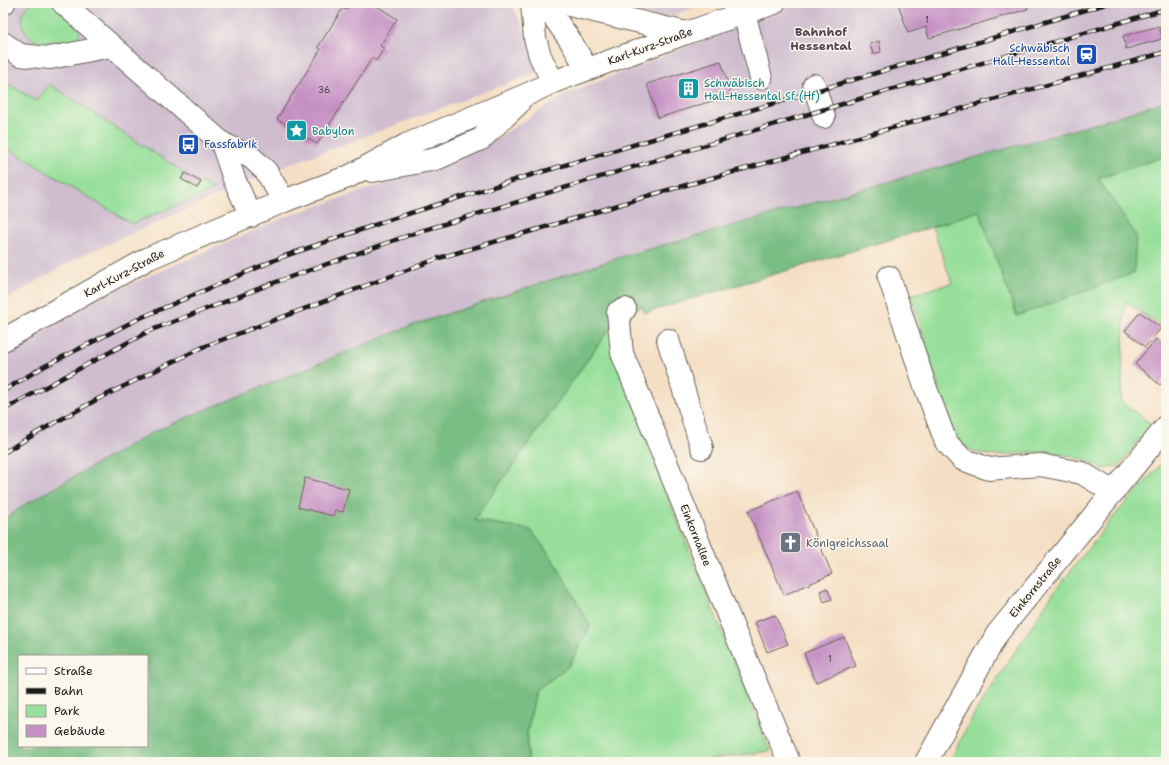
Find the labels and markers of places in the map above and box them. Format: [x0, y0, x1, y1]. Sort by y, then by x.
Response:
place label: Schwäbisch Hall-Hessental [993, 41, 1071, 69]
station icon: Schwäbisch Hall-Hessental [1073, 41, 1099, 67]
building icon: Schwäbisch Hall-Hessental Sf (Hf) [676, 76, 702, 102]
place label: Schwäbisch Hall-Hessental Sf (Hf) [704, 76, 820, 104]
place icon: Babylon [284, 118, 310, 144]
place label: Babylon [312, 124, 355, 139]
bus stop icon: Fassfabrik [175, 131, 201, 157]
place label: Fassfabrik [204, 137, 258, 152]
church icon: Königreichssaal [777, 530, 803, 556]
place label: Königreichssaal [806, 536, 889, 551]

